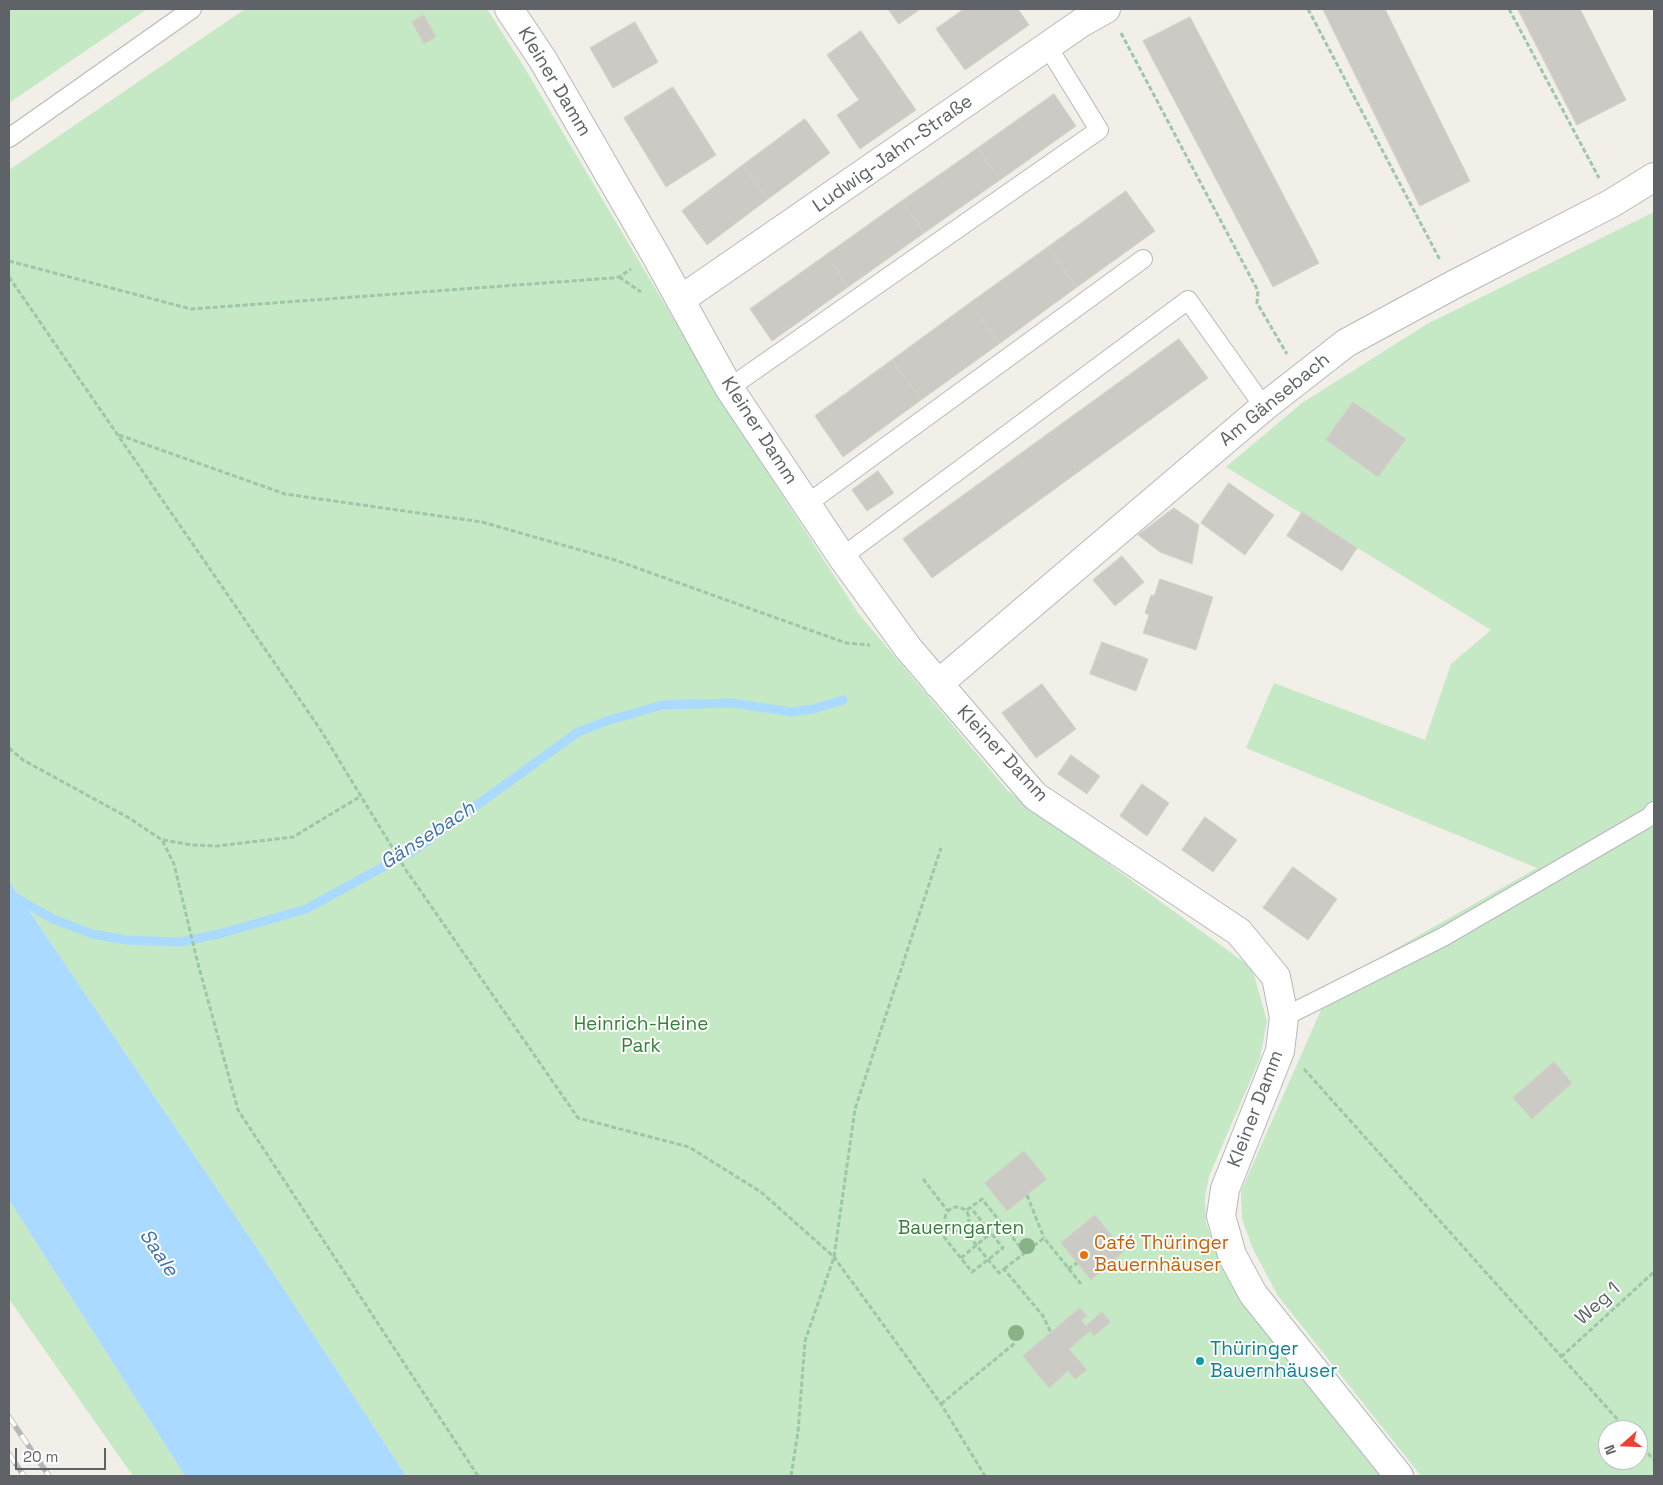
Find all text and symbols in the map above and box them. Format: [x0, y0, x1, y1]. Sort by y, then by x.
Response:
street label: Kleiner Damm [512, 23, 596, 141]
street label: Ludwig-Jahn-Straße [809, 90, 977, 218]
street label: Am Gänsebach [1215, 349, 1335, 451]
street label: Kleiner Damm [716, 373, 802, 489]
street label: Kleiner Damm [952, 701, 1052, 807]
water label: Gänsebach [376, 797, 480, 875]
park label: Heinrich-Heine Park [574, 1014, 708, 1058]
street label: Kleiner Damm [1223, 1047, 1289, 1171]
park label: Bauerngarten [898, 1218, 1024, 1240]
water label: Saale [134, 1225, 182, 1281]
place label: Café Thüringer Bauernhäuser [1094, 1233, 1229, 1277]
marker: Café Thüringer Bauernhäuser [1078, 1249, 1090, 1261]
street label: Weg 1 [1571, 1278, 1625, 1330]
place label: Thüringer Bauernhäuser [1210, 1339, 1337, 1383]
marker: Thüringer Bauernhäuser [1194, 1355, 1206, 1367]
north arrow [1598, 1420, 1648, 1470]
scale bar [18, 1438, 109, 1470]
text: N [1600, 1442, 1620, 1457]
text: 20 m [23, 1447, 58, 1466]

